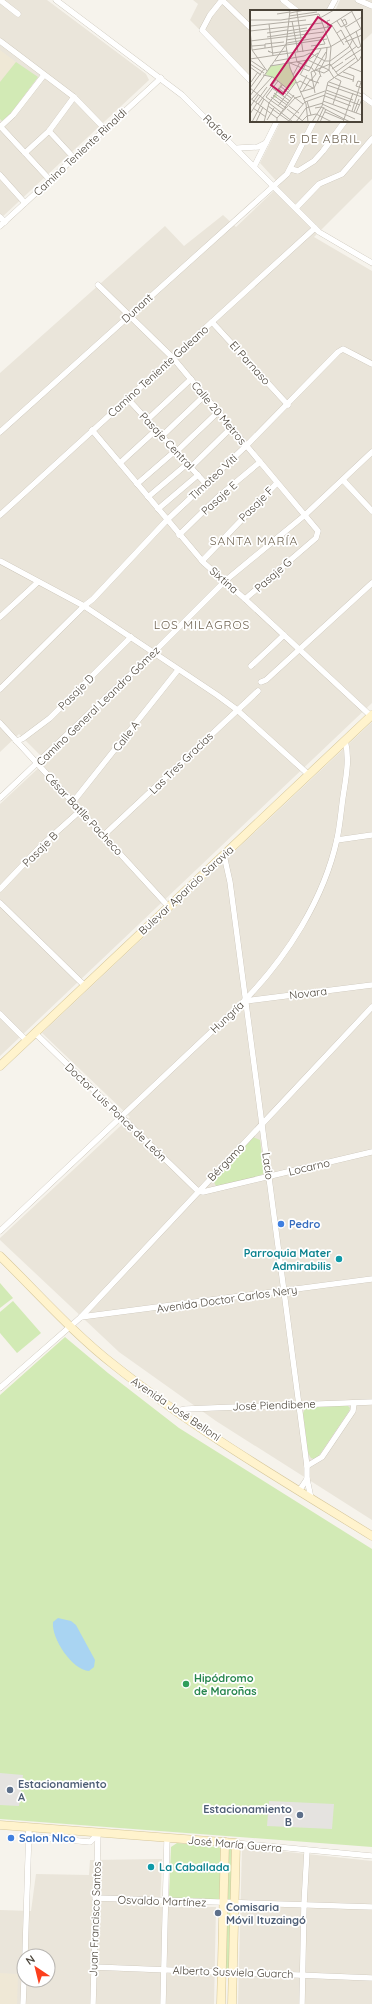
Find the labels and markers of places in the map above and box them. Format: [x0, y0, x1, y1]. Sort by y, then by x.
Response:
place label: Pedro [289, 1217, 320, 1231]
marker: Pedro [276, 1219, 286, 1229]
place label: Parroquia Mater Admirabilis [244, 1246, 331, 1273]
marker: Parroquia Mater Admirabilis [334, 1254, 344, 1264]
place label: Hipódromo de Maroñas [194, 1671, 257, 1698]
marker: Hipódromo de Maroñas [181, 1679, 191, 1689]
place label: Estacionamiento A [18, 1777, 107, 1804]
marker: Estacionamiento A [5, 1785, 15, 1795]
place label: Estacionamiento B [203, 1802, 292, 1829]
marker: Estacionamiento B [295, 1810, 305, 1820]
place label: Salon NIco [19, 1831, 76, 1845]
marker: Salon NIco [6, 1833, 16, 1843]
place label: La Caballada [159, 1860, 230, 1874]
marker: La Caballada [146, 1862, 156, 1872]
place label: Comisaria Móvil Ituzaingó [226, 1900, 306, 1927]
marker: Comisaria Móvil Ituzaingó [213, 1908, 223, 1918]

